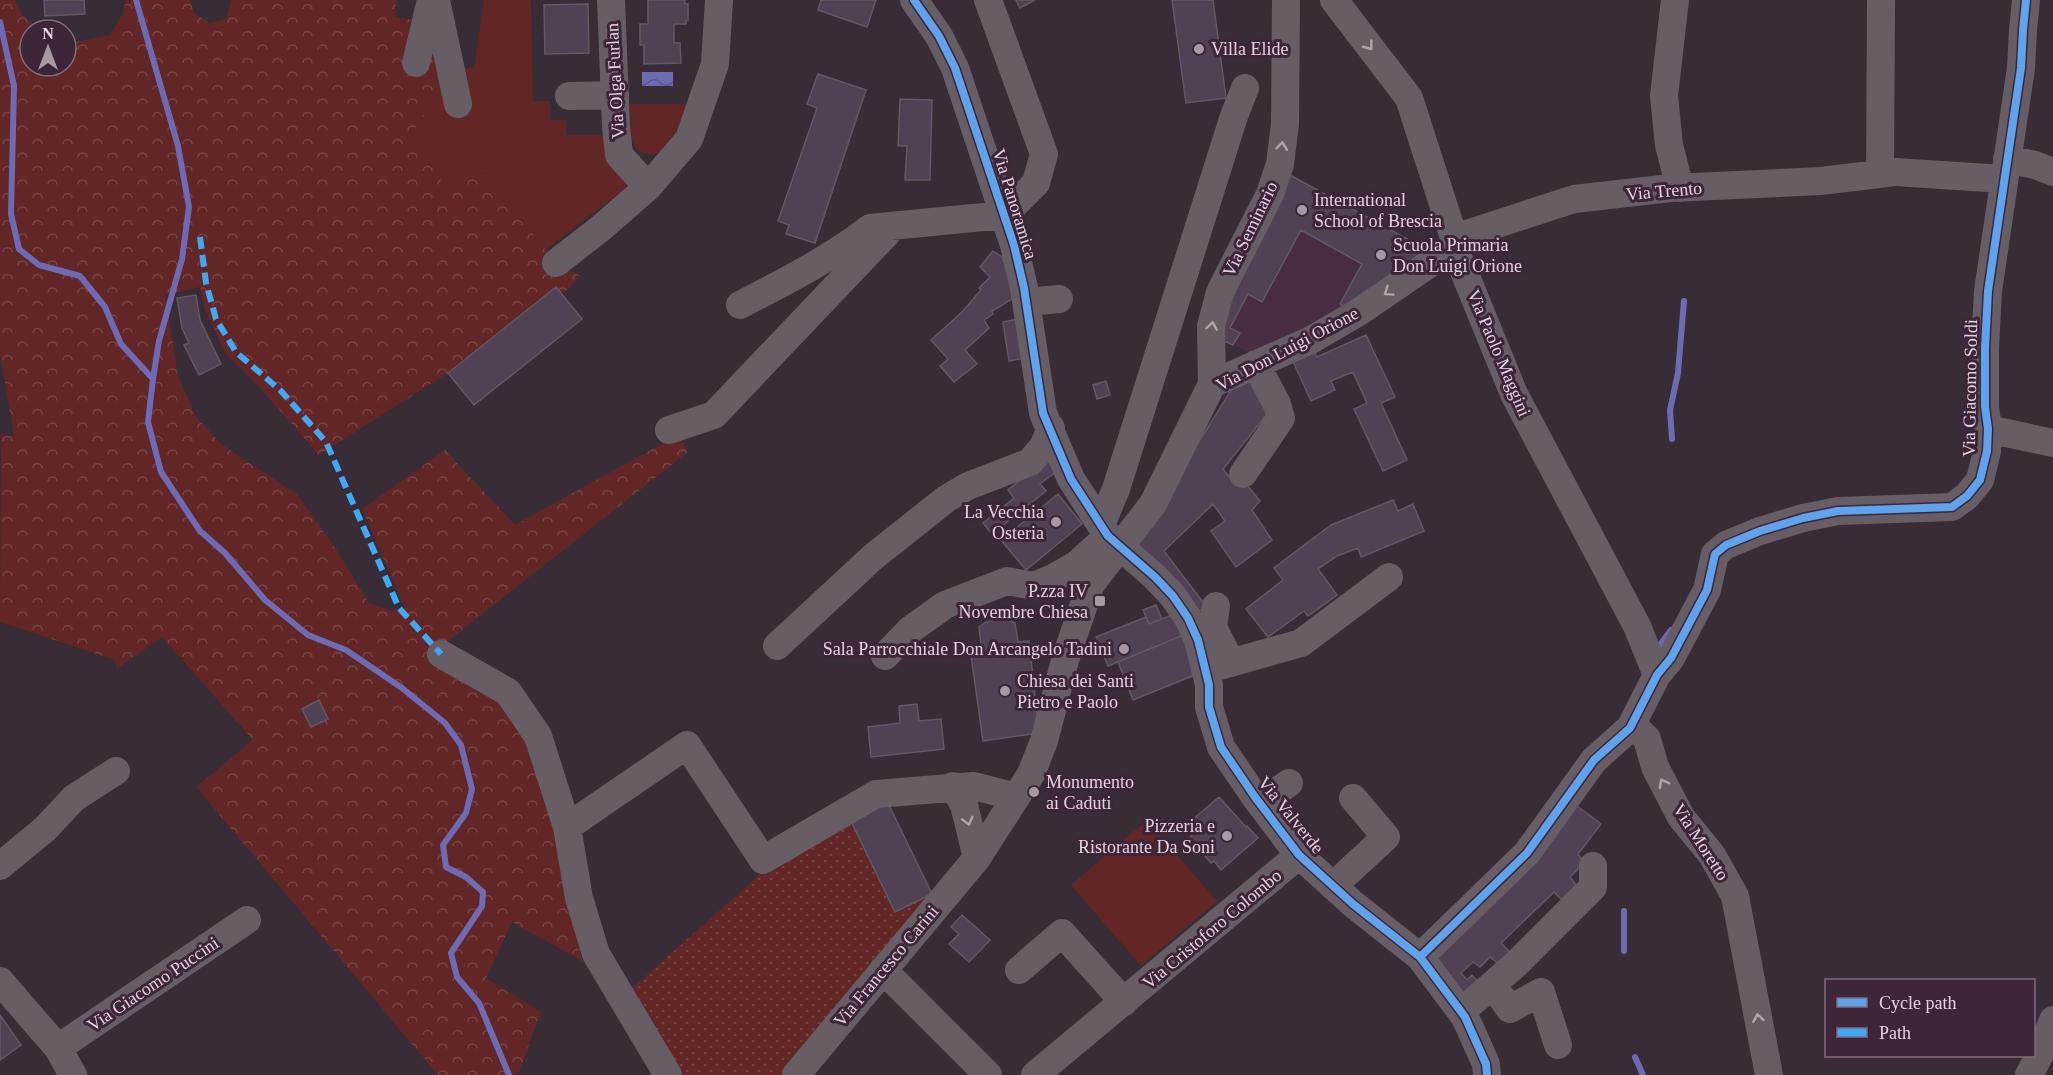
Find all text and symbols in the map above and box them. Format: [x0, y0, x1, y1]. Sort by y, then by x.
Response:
north arrow [18, 18, 78, 78]
street label: Via Olga Furlan [602, 23, 628, 139]
text: N [42, 25, 54, 42]
place label: Villa Elide [1211, 39, 1288, 59]
one-way arrow [1362, 40, 1373, 51]
marker: Villa Elide [1192, 42, 1206, 56]
one-way arrow [1275, 142, 1288, 151]
street label: Via Panoramica [989, 146, 1041, 262]
street label: Via Seminario [1218, 178, 1282, 280]
street label: Via Trento [1625, 178, 1703, 204]
place label: International School of Brescia [1314, 190, 1442, 231]
marker: International School of Brescia [1295, 203, 1309, 217]
place label: Scuola Primaria Don Luigi Orione [1393, 235, 1522, 276]
marker: Scuola Primaria Don Luigi Orione [1374, 248, 1388, 262]
one-way arrow [1384, 285, 1395, 296]
street label: Via Paolo Maggini [1463, 287, 1535, 419]
street label: Via Don Luigi Orione [1212, 303, 1362, 395]
street label: Via Giacomo Soldi [1959, 319, 1981, 457]
one-way arrow [1206, 322, 1218, 331]
place label: La Vecchia Osteria [964, 502, 1044, 543]
marker: La Vecchia Osteria [1049, 515, 1063, 529]
place label: P.zza IV Novembre Chiesa [959, 581, 1088, 622]
marker: P.zza IV Novembre Chiesa [1093, 594, 1107, 608]
place label: Sala Parrocchiale Don Arcangelo Tadini [823, 639, 1112, 659]
marker: Sala Parrocchiale Don Arcangelo Tadini [1117, 642, 1131, 656]
place label: Chiesa dei Santi Pietro e Paolo [1017, 671, 1134, 712]
marker: Chiesa dei Santi Pietro e Paolo [998, 684, 1012, 698]
place label: Monumento ai Caduti [1046, 772, 1134, 813]
street label: Via Valverde [1254, 773, 1328, 857]
one-way arrow [1659, 778, 1671, 789]
marker: Monumento ai Caduti [1027, 785, 1041, 799]
street label: Via Moretto [1669, 800, 1733, 884]
one-way arrow [960, 816, 973, 826]
place label: Pizzeria e Ristorante Da Soni [1078, 816, 1215, 857]
marker: Pizzeria e Ristorante Da Soni [1220, 829, 1234, 843]
street label: Via Cristoforo Colombo [1139, 865, 1285, 993]
street label: Via Francesco Carini [830, 901, 942, 1031]
street label: Via Giacomo Puccini [84, 933, 222, 1035]
legend [1825, 979, 2035, 1057]
text: Cycle path [1879, 993, 1956, 1013]
one-way arrow [1752, 1013, 1764, 1022]
text: Path [1879, 1023, 1911, 1043]

